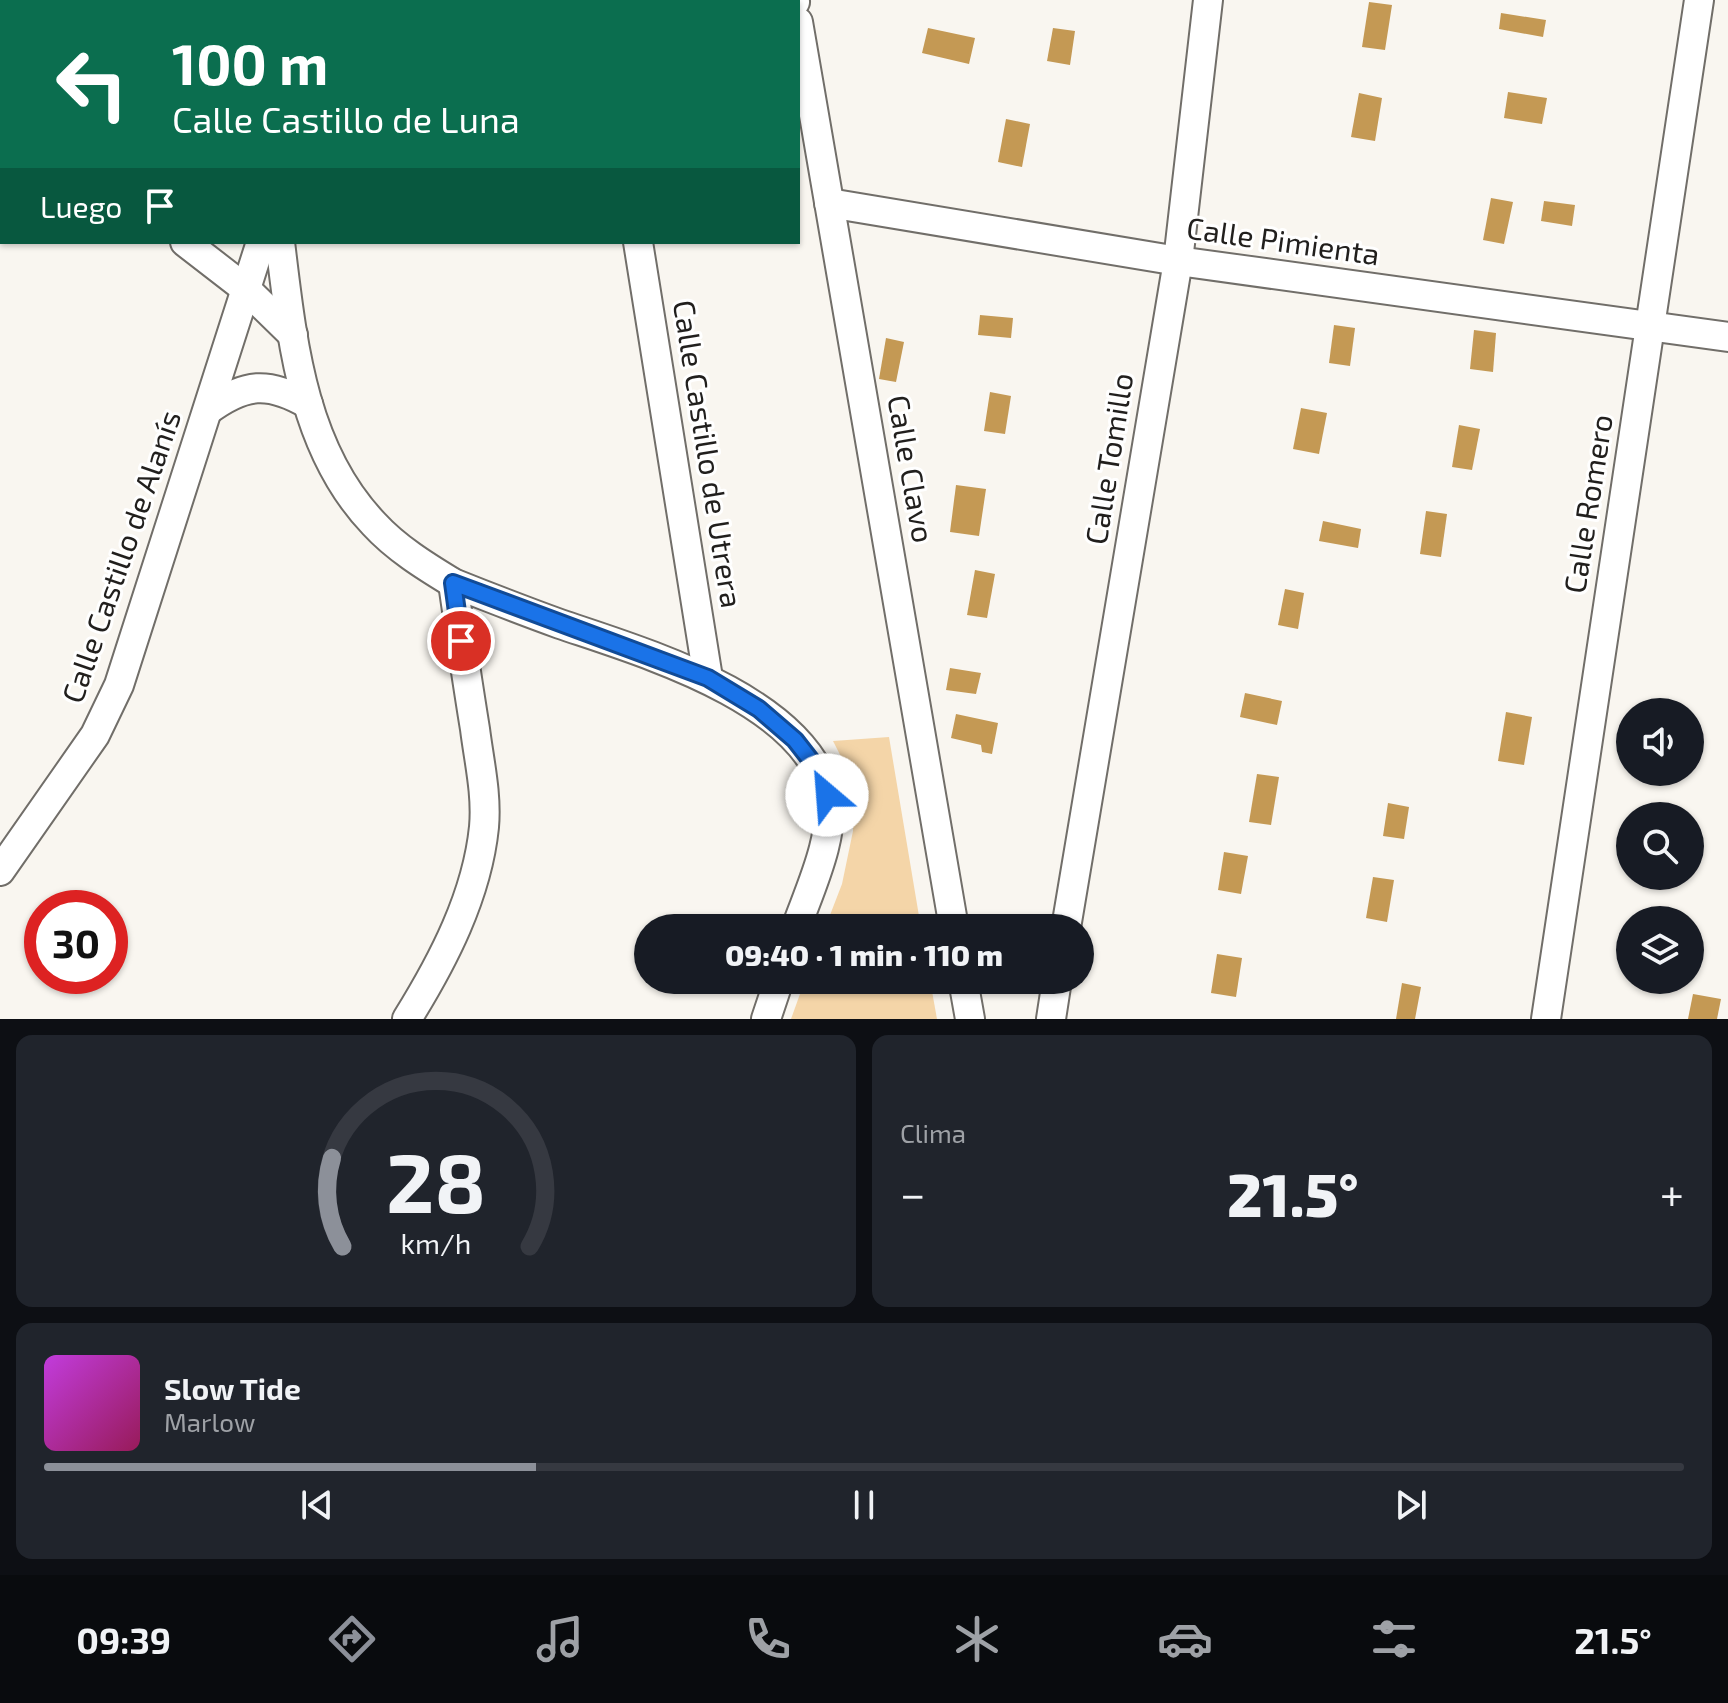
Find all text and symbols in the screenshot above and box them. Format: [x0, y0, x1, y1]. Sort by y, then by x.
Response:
text: 100 m [172, 29, 328, 96]
icon: left [40, 32, 144, 136]
text: Calle Castillo de Luna [172, 97, 520, 140]
icon: arrive [138, 184, 182, 228]
text: Luego [40, 188, 122, 224]
street label: Calle Pimienta [1184, 209, 1382, 271]
street label: Calle Castillo de Utrera [667, 297, 751, 610]
street label: Calle Tomillo [1077, 370, 1139, 547]
street label: Calle Clavo [881, 392, 943, 545]
street label: Calle Castillo de Alanís [53, 405, 187, 707]
street label: Calle Romero [1555, 412, 1619, 596]
pin [427, 607, 495, 675]
icon: arrive [439, 619, 483, 663]
map controls [1616, 698, 1704, 994]
button: sound [1616, 698, 1704, 786]
position arrow [785, 753, 869, 837]
button: search [1616, 802, 1704, 890]
speed limit sign: 30 [24, 890, 128, 994]
button: layers [1616, 906, 1704, 994]
text: 09:40 · 1 min · 110 m [725, 936, 1003, 972]
text: Clima [900, 1117, 966, 1148]
text: 28 [386, 1130, 486, 1230]
text: 21.5° [1227, 1157, 1358, 1229]
text: − [900, 1166, 926, 1219]
text: + [1660, 1166, 1684, 1219]
text: km/h [401, 1225, 471, 1260]
text: Slow Tide [164, 1370, 301, 1406]
text: Marlow [164, 1406, 255, 1437]
icon: previous [295, 1483, 339, 1527]
icon: pause [842, 1483, 886, 1527]
icon: next [1389, 1483, 1433, 1527]
icon: directions [324, 1611, 380, 1667]
icon: music [532, 1611, 588, 1667]
icon: phone [740, 1611, 796, 1667]
icon: climate [949, 1611, 1005, 1667]
icon: car [1157, 1611, 1213, 1667]
icon: filters [1366, 1611, 1422, 1667]
text: 09:39 [76, 1618, 171, 1661]
text: 21.5° [1574, 1618, 1652, 1661]

